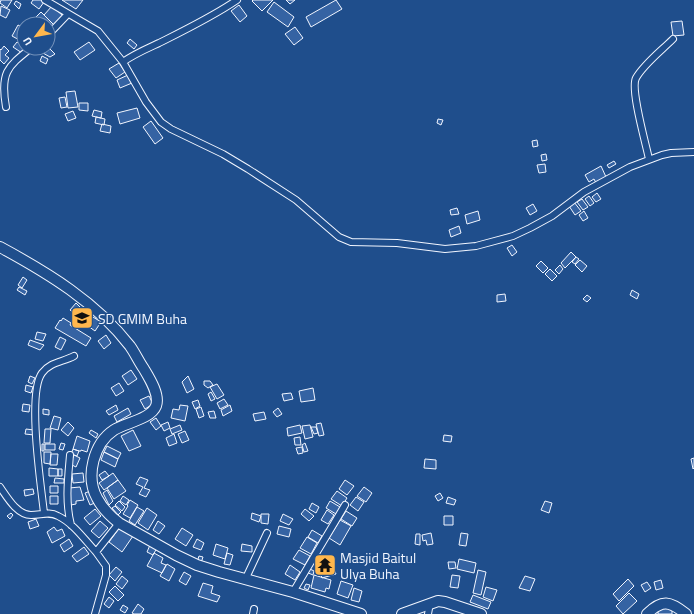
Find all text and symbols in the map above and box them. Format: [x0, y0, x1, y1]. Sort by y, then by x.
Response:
north arrow [16, 16, 56, 56]
text: U [19, 34, 36, 49]
school or university icon: SD GMIM Buha [69, 305, 95, 331]
place label: SD GMIM Buha [98, 308, 187, 329]
place label: Masjid Baitul Ulya Buha [340, 547, 416, 584]
temple icon: Masjid Baitul Ulya Buha [312, 552, 338, 578]

